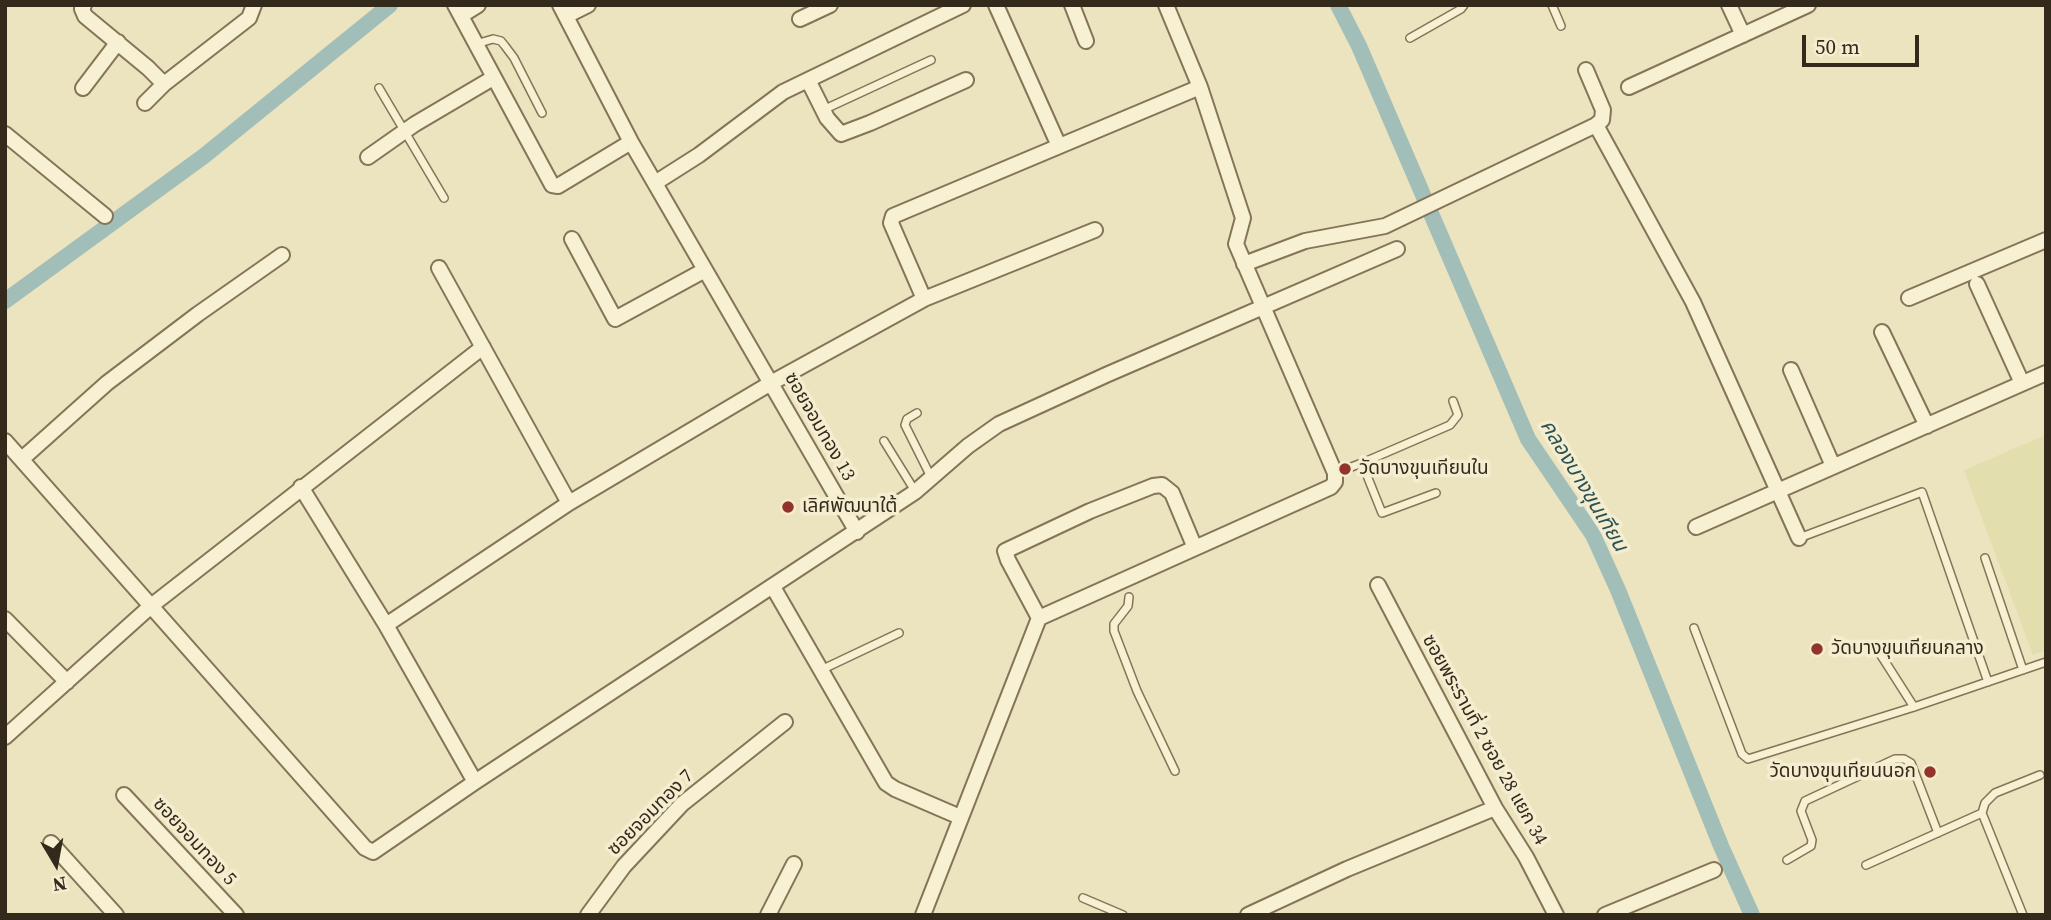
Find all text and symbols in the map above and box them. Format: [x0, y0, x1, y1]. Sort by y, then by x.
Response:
scale bar [1806, 21, 1923, 65]
text: 50 m [1815, 32, 1860, 61]
street label: ซอยจอมทอง 13 [779, 369, 859, 485]
water label: คลองบางขุนเทียน [1534, 415, 1632, 557]
place label: วัดบางขุนเทียนใน [1359, 458, 1489, 480]
marker: วัดบางขุนเทียนใน [1337, 461, 1353, 477]
place label: เลิศพัฒนาใต้ [802, 496, 897, 518]
marker: เลิศพัฒนาใต้ [780, 499, 796, 515]
street label: ซอยพระรามที่ 2 ซอย 28 แยก 34 [1417, 631, 1551, 849]
place label: วัดบางขุนเทียนกลาง [1831, 638, 1984, 660]
marker: วัดบางขุนเทียนกลาง [1809, 641, 1825, 657]
place label: วัดบางขุนเทียนนอก [1769, 761, 1916, 783]
marker: วัดบางขุนเทียนนอก [1922, 764, 1938, 780]
street label: ซอยจอมทอง 7 [603, 765, 699, 861]
street label: ซอยจอมทอง 5 [147, 793, 241, 891]
north arrow [21, 829, 91, 899]
text: N [51, 871, 69, 899]

